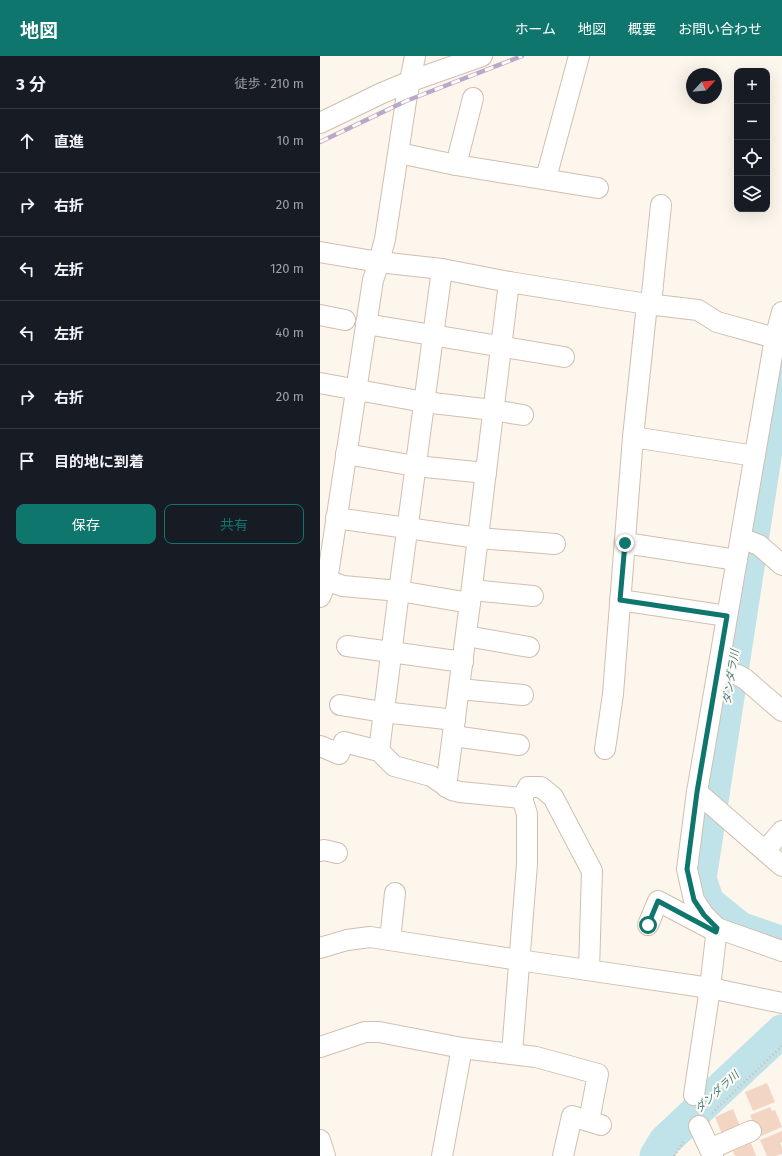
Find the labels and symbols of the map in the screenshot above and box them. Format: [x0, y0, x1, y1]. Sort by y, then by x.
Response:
north arrow [686, 68, 722, 104]
route end [616, 534, 634, 552]
water label: ダンダラ川 [720, 648, 742, 705]
route start [639, 916, 657, 934]
water label: ダンダラ川 [692, 1068, 742, 1116]

